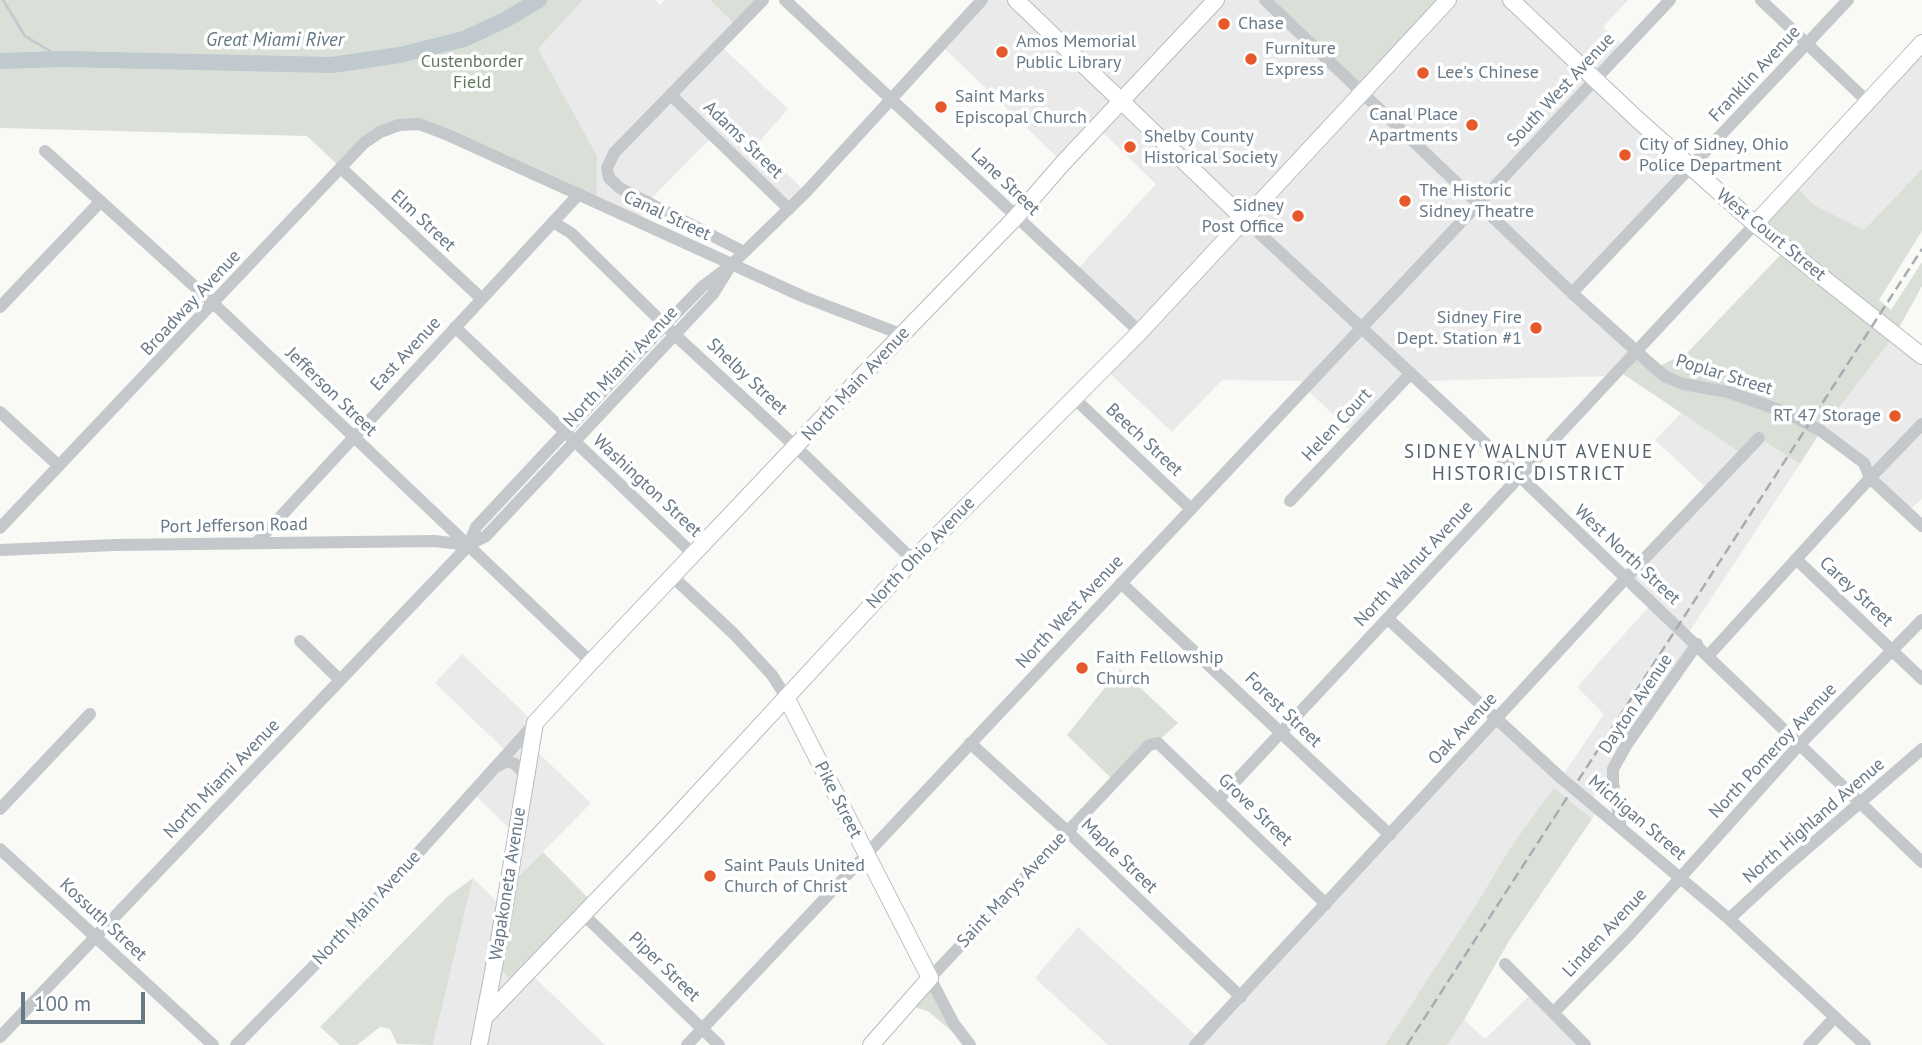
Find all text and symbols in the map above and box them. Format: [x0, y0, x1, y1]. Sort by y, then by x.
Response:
place label: Chase [1238, 13, 1284, 35]
marker: Chase [1216, 16, 1232, 32]
street label: Franklin Avenue [1705, 21, 1805, 127]
street label: South West Avenue [1503, 29, 1619, 151]
water label: Great Miami River [206, 30, 344, 52]
place label: Amos Memorial Public Library [1016, 31, 1136, 74]
place label: Furniture Express [1265, 38, 1336, 80]
marker: Amos Memorial Public Library [994, 44, 1010, 60]
park label: Custenborder Field [421, 51, 523, 94]
marker: Furniture Express [1243, 51, 1259, 67]
place label: Lee's Chinese [1437, 62, 1539, 84]
marker: Lee's Chinese [1415, 65, 1431, 81]
place label: Saint Marks Episcopal Church [955, 86, 1087, 128]
street label: Adams Street [699, 97, 787, 183]
marker: Saint Marks Episcopal Church [933, 99, 949, 115]
place label: Canal Place Apartments [1369, 104, 1458, 146]
marker: Canal Place Apartments [1464, 117, 1480, 133]
place label: Shelby County Historical Society [1144, 126, 1278, 168]
place label: City of Sidney, Ohio Police Department [1639, 134, 1789, 176]
marker: Shelby County Historical Society [1122, 139, 1138, 155]
street label: Lane Street [966, 144, 1044, 220]
marker: City of Sidney, Ohio Police Department [1617, 147, 1633, 163]
place label: The Historic Sidney Theatre [1419, 180, 1534, 222]
street label: West Court Street [1712, 184, 1830, 286]
street label: Elm Street [386, 186, 460, 256]
street label: Canal Street [620, 186, 714, 246]
marker: The Historic Sidney Theatre [1397, 193, 1413, 209]
place label: Sidney Post Office [1202, 195, 1284, 238]
marker: Sidney Post Office [1290, 208, 1306, 224]
street label: Broadway Avenue [137, 246, 245, 360]
street label: North Miami Avenue [559, 302, 683, 432]
place label: Sidney Fire Dept. Station #1 [1397, 307, 1522, 350]
street label: East Avenue [366, 313, 446, 395]
marker: Sidney Fire Dept. Station #1 [1528, 320, 1544, 336]
street label: North Main Avenue [798, 323, 914, 445]
street label: Shelby Street [702, 334, 792, 420]
street label: Jefferson Street [281, 343, 381, 441]
street label: Poplar Street [1673, 350, 1775, 400]
street label: Helen Court [1298, 384, 1376, 466]
street label: Beech Street [1101, 399, 1187, 481]
place label: RT 47 Storage [1773, 405, 1881, 427]
marker: RT 47 Storage [1887, 408, 1903, 424]
street label: Washington Street [588, 430, 706, 542]
district label: SIDNEY WALNUT AVENUE HISTORIC DISTRICT [1406, 442, 1652, 486]
street label: North Ohio Avenue [862, 493, 980, 613]
street label: North Walnut Avenue [1350, 497, 1478, 631]
street label: West North Street [1570, 500, 1684, 610]
street label: Port Jefferson Road [160, 514, 308, 538]
street label: North West Avenue [1012, 551, 1128, 673]
street label: Carey Street [1815, 552, 1897, 632]
place label: Faith Fellowship Church [1096, 647, 1223, 690]
street label: Dayton Avenue [1595, 650, 1677, 758]
marker: Faith Fellowship Church [1074, 660, 1090, 676]
street label: Forest Street [1240, 668, 1326, 752]
street label: North Pomeroy Avenue [1705, 679, 1841, 823]
street label: Oak Avenue [1424, 688, 1502, 770]
street label: North Miami Avenue [159, 715, 285, 843]
street label: North Highland Avenue [1739, 754, 1889, 888]
street label: Pike Street [809, 758, 867, 842]
street label: Grove Street [1213, 769, 1297, 851]
street label: Michigan Street [1584, 771, 1690, 865]
street label: Wapakoneta Avenue [485, 806, 531, 962]
street label: Maple Street [1076, 814, 1162, 898]
street label: Saint Marys Avenue [953, 828, 1071, 952]
street label: North Main Avenue [309, 847, 425, 969]
place label: Saint Pauls United Church of Christ [724, 855, 865, 898]
marker: Saint Pauls United Church of Christ [702, 868, 718, 884]
street label: Kossuth Street [55, 874, 151, 966]
street label: Linden Avenue [1558, 884, 1652, 982]
street label: Piper Street [624, 928, 704, 1006]
scale bar [24, 978, 149, 1022]
text: 100 m [34, 990, 91, 1017]

